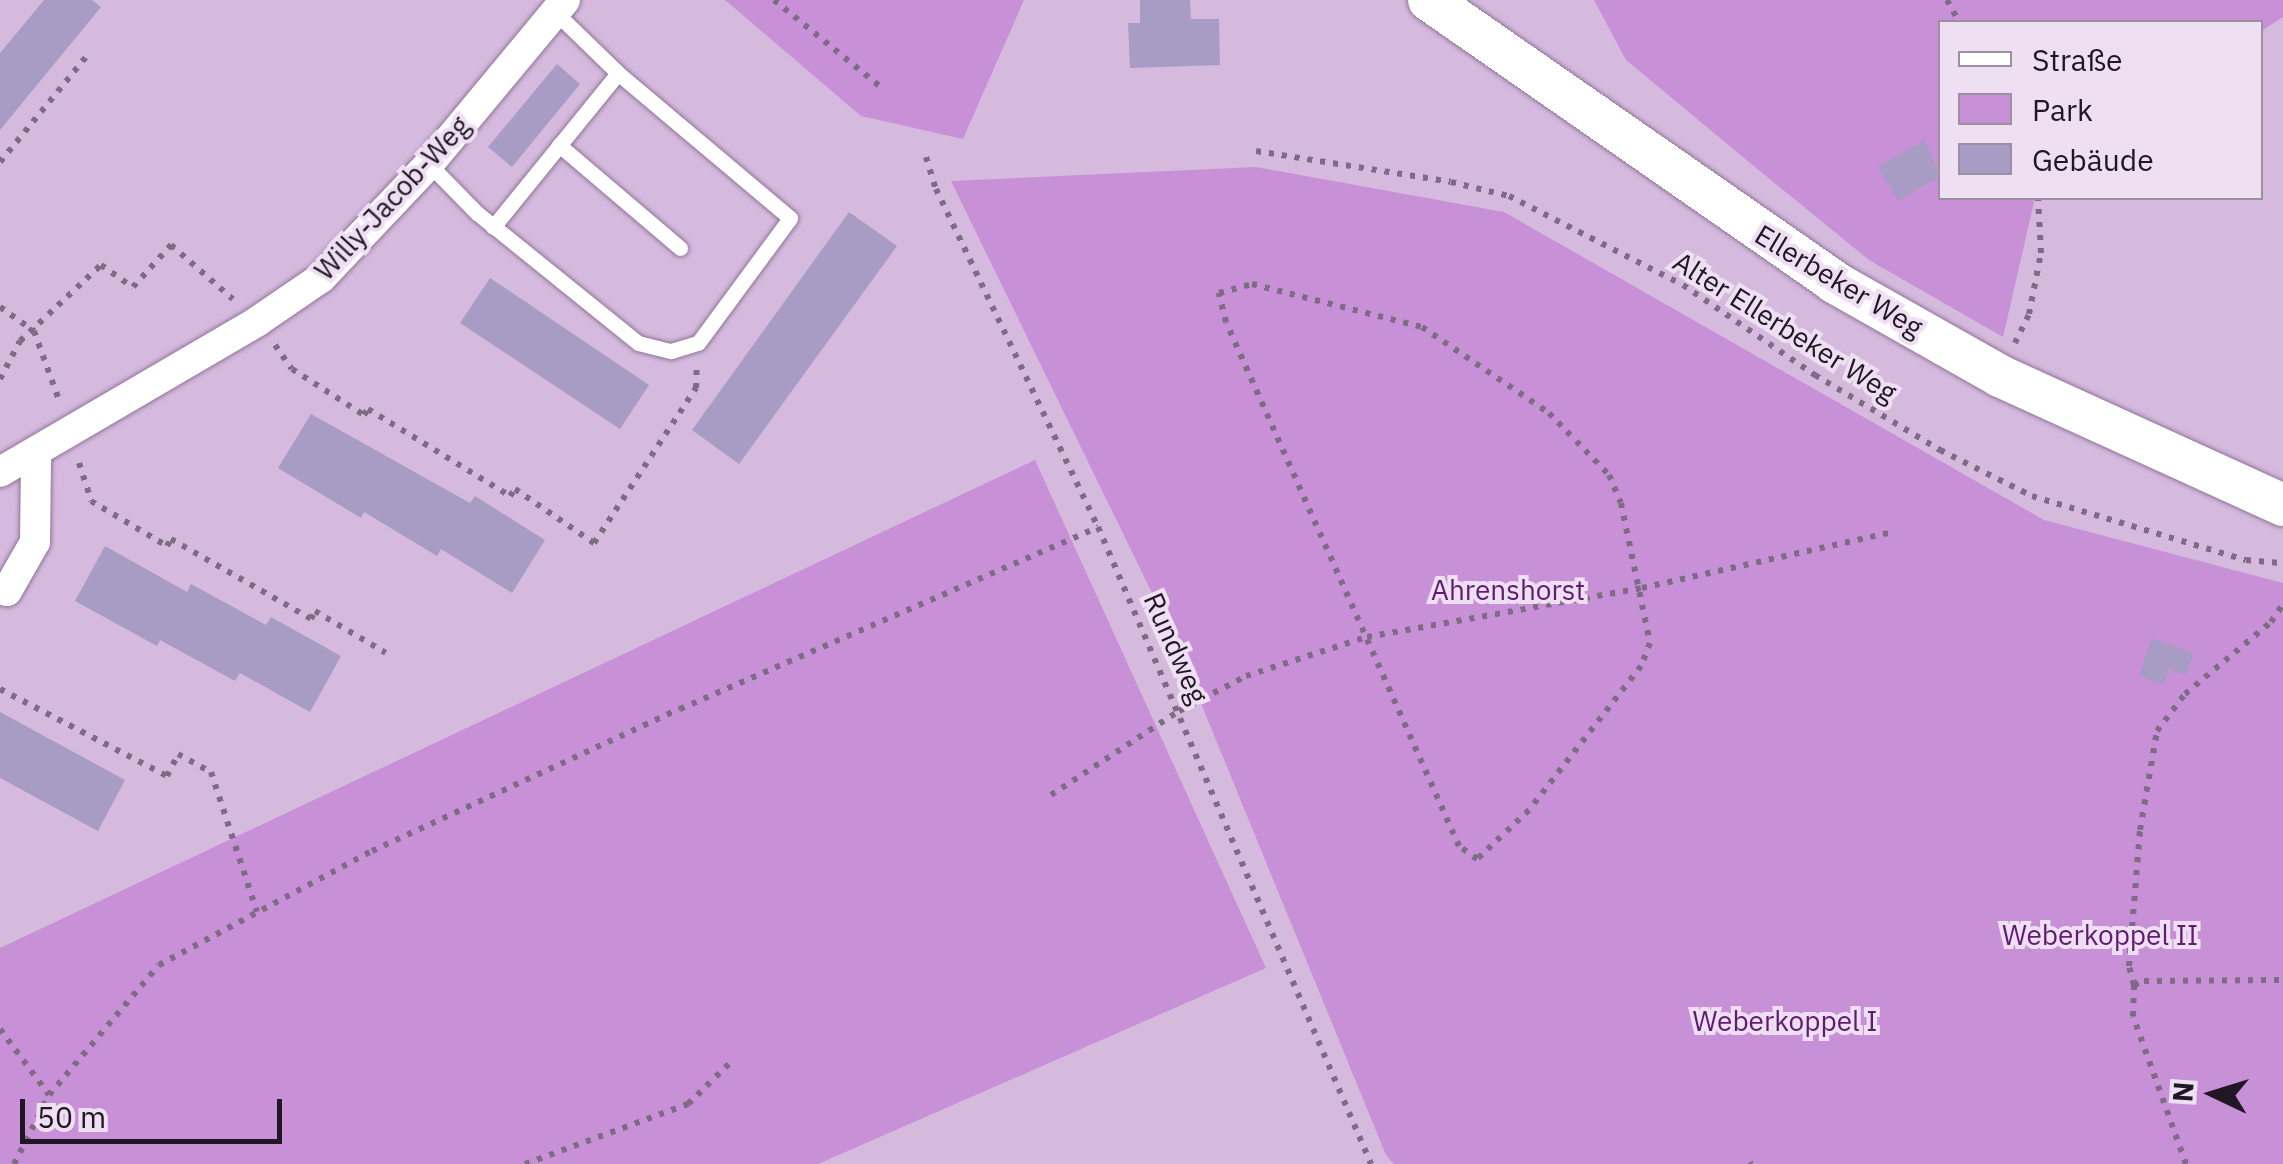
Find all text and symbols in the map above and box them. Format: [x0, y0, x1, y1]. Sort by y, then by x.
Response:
legend [1938, 20, 2263, 200]
text: Straße [2032, 40, 2123, 79]
text: Park [2032, 90, 2093, 129]
street label: Willy-Jacob-Weg [308, 109, 476, 287]
text: Gebäude [2032, 140, 2154, 179]
street label: Ellerbeker Weg [1749, 218, 1929, 344]
street label: Alter Ellerbeker Weg [1667, 245, 1903, 409]
park label: Ahrenshorst [1431, 573, 1585, 607]
street label: Rundweg [1137, 588, 1215, 708]
park label: Weberkoppel II [2002, 918, 2198, 952]
park label: Weberkoppel I [1692, 1004, 1878, 1038]
north arrow [2163, 1044, 2263, 1144]
scale bar [25, 1079, 288, 1141]
text: N [2163, 1080, 2202, 1103]
text: 50 m [37, 1097, 106, 1136]

